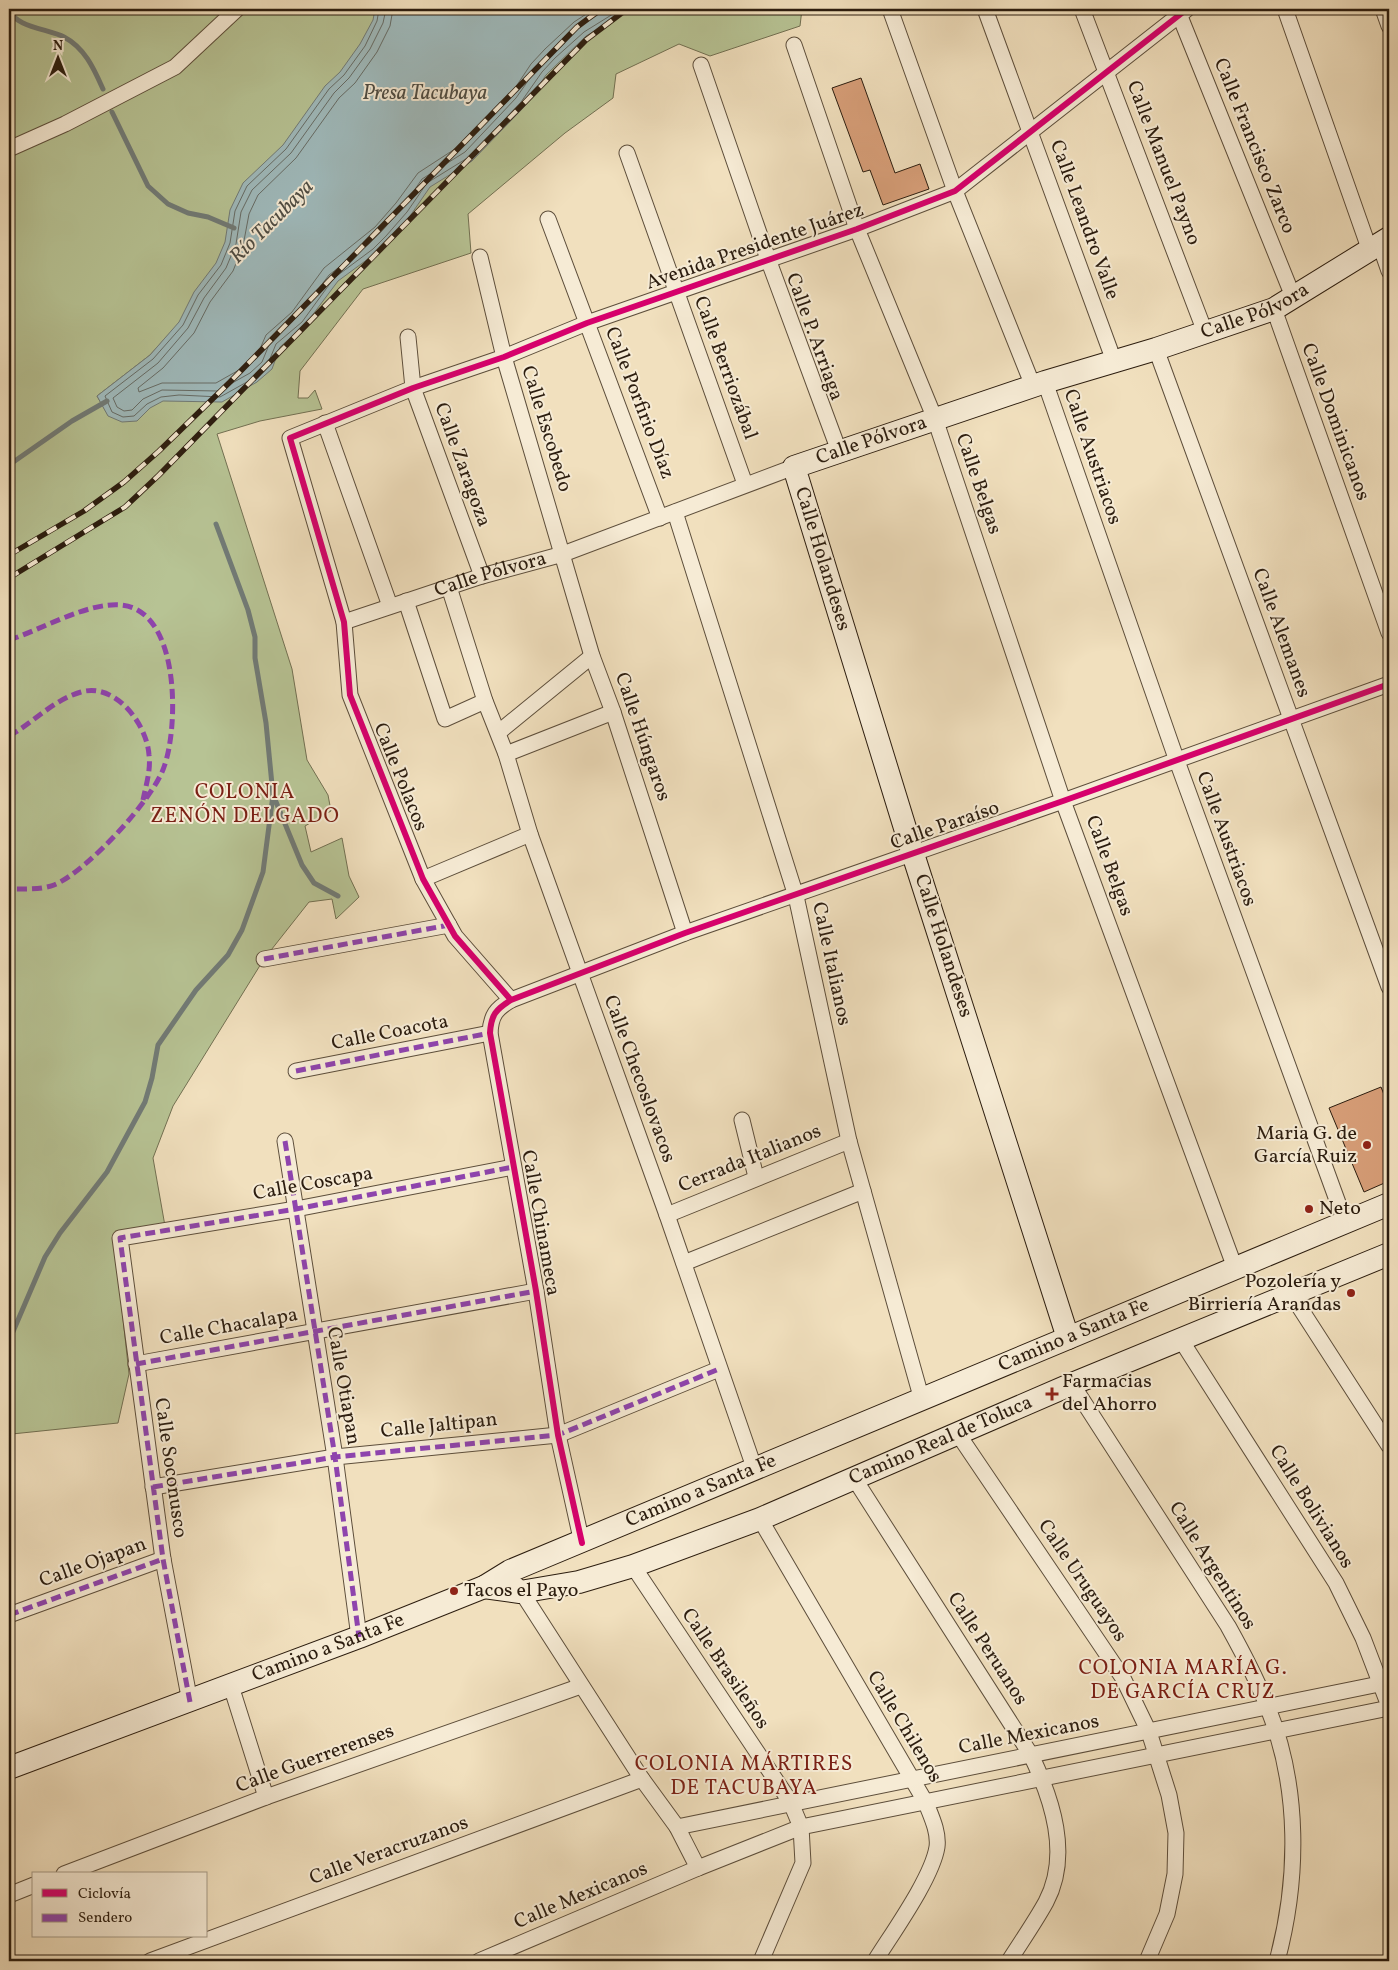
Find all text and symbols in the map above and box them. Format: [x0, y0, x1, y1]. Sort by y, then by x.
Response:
north arrow [32, 32, 82, 82]
text: N [53, 37, 63, 56]
street label: Calle Francisco Zarco [1206, 54, 1302, 238]
street label: Calle Manuel Payno [1119, 77, 1207, 249]
water label: Presa Tacubaya [362, 79, 488, 108]
street label: Calle Leandro Valle [1042, 136, 1126, 304]
water label: Río Tacubaya [223, 173, 321, 271]
street label: Avenida Presidente Juárez [642, 197, 868, 297]
street label: Calle P. Arriaga [778, 269, 850, 405]
street label: Calle Pólvora [1197, 276, 1315, 347]
street label: Calle Berriozábal [686, 292, 764, 444]
street label: Calle Porfirio Díaz [597, 323, 681, 483]
street label: Calle Dominicanos [1294, 339, 1376, 505]
street label: Calle Escobedo [513, 362, 579, 496]
street label: Calle Austriacos [1056, 386, 1128, 528]
street label: Calle Zaragoza [427, 399, 497, 531]
street label: Calle Pólvora [812, 409, 931, 473]
street label: Calle Belgas [948, 430, 1008, 538]
street label: Calle Holandeses [787, 484, 857, 634]
street label: Calle Pólvora [431, 545, 550, 605]
street label: Calle Alemanes [1245, 564, 1317, 702]
street label: Calle Húngaros [607, 669, 677, 805]
street label: Calle Polacos [366, 719, 434, 835]
street label: Calle Austriacos [1189, 768, 1263, 910]
district label: COLONIA ZENÓN DELGADO [150, 778, 340, 831]
street label: Calle Paraíso [887, 794, 1003, 858]
street label: Calle Belgas [1078, 812, 1140, 920]
street label: Calle Holandeses [907, 871, 979, 1021]
street label: Calle Italianos [804, 900, 858, 1028]
street label: Calle Checoslovacos [596, 991, 682, 1167]
street label: Calle Coacota [329, 1008, 451, 1058]
street label: Cerrada Italianos [674, 1118, 826, 1200]
place label: Maria G. de García Ruiz [1254, 1120, 1357, 1171]
marker: Maria G. de García Ruiz [1361, 1139, 1373, 1151]
street label: Calle Chinameca [513, 1148, 567, 1298]
street label: Calle Coscapa [251, 1160, 375, 1208]
place label: Neto [1319, 1195, 1361, 1223]
marker: Neto [1303, 1203, 1315, 1215]
place label: Pozolería y Birriería Arandas [1188, 1268, 1341, 1319]
marker: Pozolería y Birriería Arandas [1345, 1287, 1357, 1299]
street label: Camino a Santa Fe [994, 1292, 1154, 1379]
street label: Calle Chacalapa [158, 1301, 300, 1353]
street label: Calle Otiapan [319, 1325, 367, 1447]
place label: Farmacias del Ahorro [1062, 1368, 1157, 1419]
marker: Farmacias del Ahorro [1046, 1388, 1058, 1400]
street label: Camino Real de Toluca [845, 1389, 1037, 1493]
street label: Calle Soconusco [146, 1396, 194, 1540]
street label: Calle Jaltipan [379, 1406, 499, 1446]
street label: Calle Bolivianos [1262, 1440, 1360, 1574]
street label: Camino a Santa Fe [621, 1447, 781, 1535]
street label: Calle Argentinos [1161, 1496, 1263, 1636]
street label: Calle Uruguayos [1031, 1514, 1133, 1648]
street label: Calle Ojapan [36, 1531, 150, 1595]
place label: Tacos el Payo [464, 1577, 578, 1605]
marker: Tacos el Payo [448, 1585, 460, 1597]
street label: Calle Peruanos [940, 1587, 1034, 1711]
street label: Calle Brasileños [674, 1603, 776, 1735]
street label: Camino a Santa Fe [248, 1606, 409, 1690]
district label: COLONIA MARÍA G. DE GARCÍA CRUZ [1078, 1654, 1288, 1707]
street label: Calle Chilenos [860, 1666, 948, 1788]
street label: Calle Mexicanos [956, 1708, 1102, 1762]
street label: Calle Guerrerenses [232, 1717, 398, 1801]
district label: COLONIA MÁRTIRES DE TACUBAYA [635, 1750, 853, 1803]
street label: Calle Veracruzanos [306, 1809, 472, 1893]
street label: Calle Mexicanos [510, 1855, 652, 1937]
legend [32, 1872, 208, 1938]
text: Ciclovía [78, 1884, 131, 1905]
text: Sendero [78, 1908, 132, 1929]

